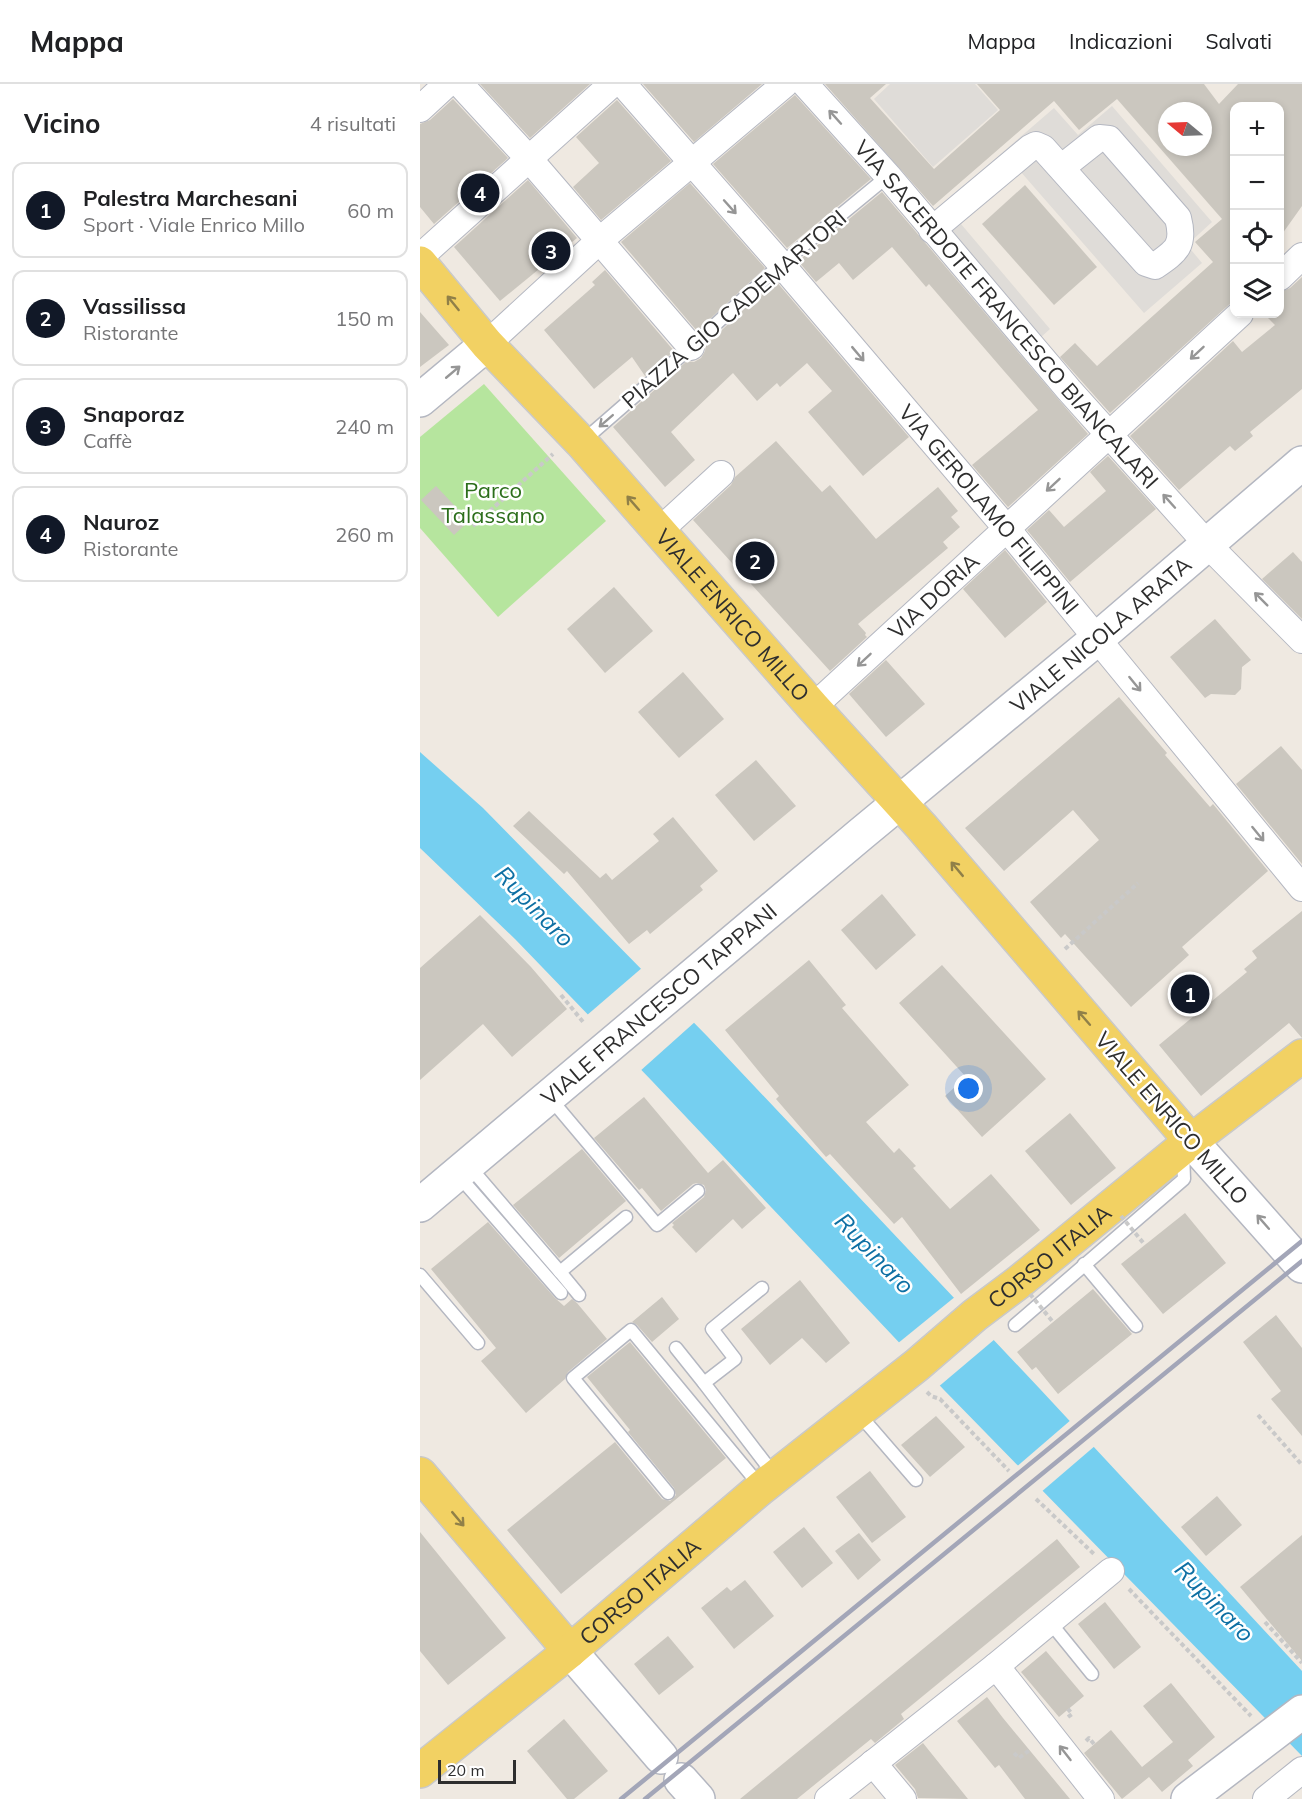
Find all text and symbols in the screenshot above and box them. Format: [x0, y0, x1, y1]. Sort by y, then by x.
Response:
text: Mappa [30, 24, 124, 59]
text: Mappa [968, 28, 1036, 54]
text: Indicazioni [1069, 28, 1172, 54]
text: Salvati [1205, 28, 1272, 54]
north arrow [1158, 102, 1212, 156]
map controls [1230, 102, 1284, 318]
button: + [1230, 102, 1284, 156]
text: Vicino [24, 107, 101, 140]
one-way arrow [828, 109, 842, 124]
text: 4 risultati [310, 111, 396, 136]
street label: VIA SACERDOTE FRANCESCO BIANCALARI [848, 134, 1165, 494]
button: − [1230, 156, 1284, 210]
pin: 4 [460, 170, 500, 216]
text: Palestra Marchesani [83, 184, 297, 212]
text: 1 [40, 198, 52, 223]
text: 60 m [347, 198, 394, 223]
one-way arrow [723, 199, 737, 214]
street label: PIAZZA GIO CADEMARTORI [616, 204, 852, 414]
button: locate [1230, 210, 1284, 264]
text: Sport · Viale Enrico Millo [83, 212, 305, 237]
pin: 3 [532, 228, 570, 274]
button: layers [1230, 264, 1284, 318]
text: Vassilissa [83, 292, 186, 320]
one-way arrow [447, 296, 460, 312]
text: 2 [40, 306, 52, 331]
text: 150 m [335, 306, 394, 331]
text: Ristorante [83, 320, 178, 345]
one-way arrow [851, 346, 864, 362]
one-way arrow [1190, 346, 1205, 360]
one-way arrow [445, 365, 461, 378]
street label: VIA GEROLAMO FILIPPINI [893, 398, 1085, 620]
text: Snaporaz [83, 400, 185, 428]
text: 3 [40, 414, 52, 439]
text: 240 m [335, 414, 394, 439]
one-way arrow [599, 414, 614, 428]
text: Caffè [83, 428, 132, 453]
park label: Parco Talassano [441, 476, 545, 529]
one-way arrow [1046, 478, 1061, 492]
one-way arrow [1162, 494, 1176, 509]
one-way arrow [626, 496, 640, 511]
text: Nauroz [83, 508, 159, 536]
text: 4 [40, 522, 52, 547]
text: 260 m [335, 522, 394, 547]
street label: VIALE ENRICO MILLO [649, 523, 816, 707]
text: Ristorante [83, 536, 178, 561]
pin: 2 [736, 538, 774, 584]
street label: VIA DORIA [882, 547, 985, 645]
street label: VIALE NICOLA ARATA [1004, 550, 1197, 719]
one-way arrow [1254, 591, 1268, 606]
one-way arrow [856, 653, 871, 667]
one-way arrow [1128, 676, 1141, 692]
one-way arrow [1252, 826, 1265, 842]
water label: Rupinaro [489, 859, 581, 953]
one-way arrow [950, 862, 964, 877]
street label: VIALE FRANCESCO TAPPANI [535, 897, 783, 1111]
pin: 1 [1170, 972, 1210, 1016]
one-way arrow [1077, 1010, 1091, 1025]
street label: VIALE ENRICO MILLO [1089, 1026, 1255, 1210]
your location [954, 1074, 983, 1103]
street label: CORSO ITALIA [982, 1198, 1117, 1315]
water label: Rupinaro [829, 1206, 921, 1300]
one-way arrow [1256, 1215, 1270, 1230]
one-way arrow [451, 1511, 465, 1526]
street label: CORSO ITALIA [574, 1532, 706, 1651]
water label: Rupinaro [1169, 1554, 1261, 1648]
one-way arrow [1058, 1745, 1071, 1761]
scale bar [438, 1757, 516, 1784]
text: 20 m [447, 1760, 484, 1780]

